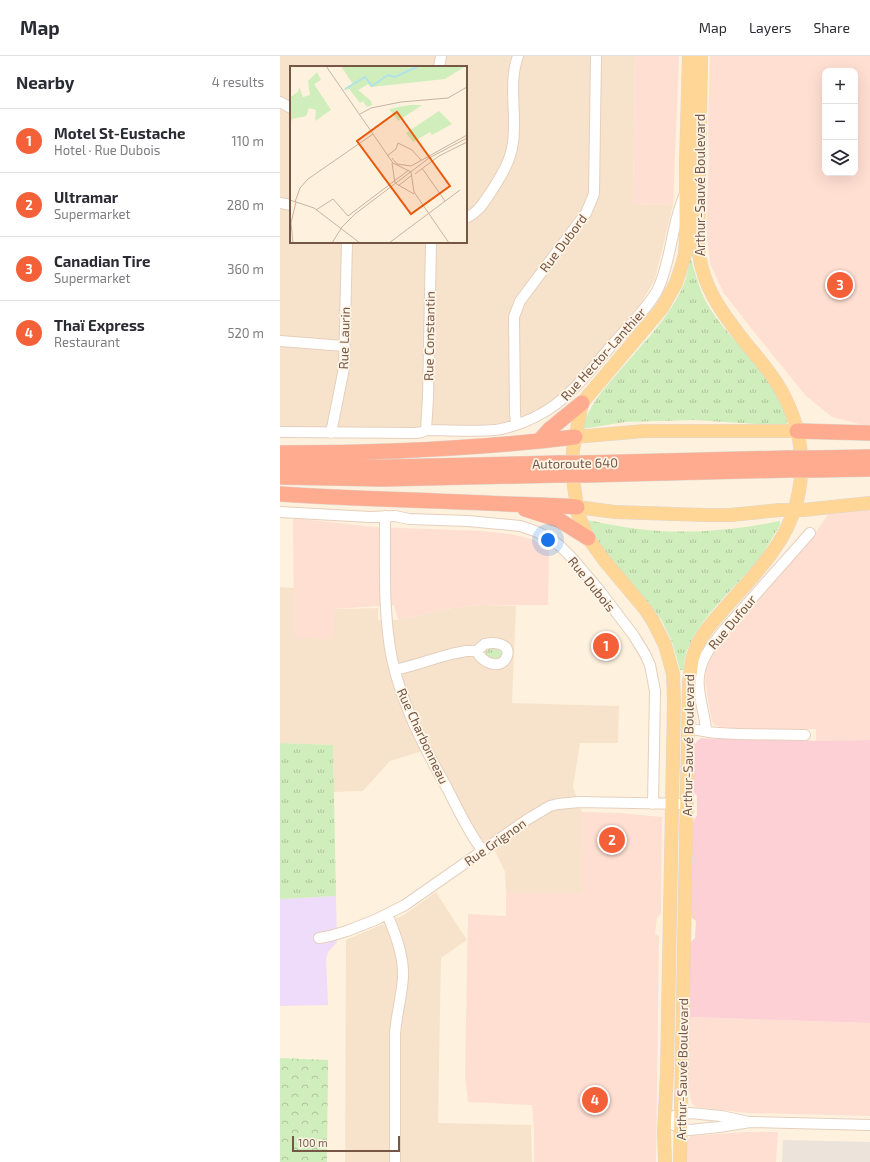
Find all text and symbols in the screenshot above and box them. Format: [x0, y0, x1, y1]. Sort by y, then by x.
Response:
text: Map [20, 16, 60, 39]
text: Map [699, 19, 727, 36]
text: Layers [749, 19, 791, 36]
text: Share [813, 19, 850, 36]
inset map [290, 66, 467, 243]
map controls [822, 68, 858, 176]
button: + [822, 68, 858, 104]
text: Nearby [16, 72, 74, 92]
text: 4 results [212, 74, 264, 90]
button: − [822, 104, 858, 140]
street label: Arthur-Sauvé Boulevard [692, 114, 708, 256]
text: Motel St-Eustache [54, 124, 185, 142]
text: 1 [26, 133, 32, 149]
text: 110 m [232, 133, 264, 149]
button: layers [822, 140, 858, 176]
text: Hotel · Rue Dubois [54, 142, 160, 158]
text: Ultramar [54, 188, 118, 206]
text: 2 [25, 197, 33, 213]
text: 280 m [227, 197, 264, 213]
text: Supermarket [54, 206, 131, 222]
street label: Rue Dubord [536, 211, 590, 275]
text: Canadian Tire [54, 252, 150, 270]
text: 3 [25, 261, 33, 277]
text: 360 m [227, 261, 264, 277]
text: Supermarket [54, 270, 131, 286]
pin: 3 [827, 270, 853, 300]
street label: Rue Constantin [420, 291, 438, 381]
street label: Rue Hector-Lanthier [557, 304, 649, 404]
street label: Rue Laurin [335, 306, 353, 370]
text: Thaï Express [54, 316, 145, 334]
text: 4 [25, 325, 33, 341]
text: 520 m [228, 325, 264, 341]
text: Restaurant [54, 334, 120, 350]
street label: Autoroute 640 [532, 454, 618, 472]
your location [538, 530, 558, 550]
street label: Rue Dubois [565, 553, 619, 615]
street label: Rue Dufour [705, 591, 759, 653]
pin: 1 [593, 631, 619, 661]
street label: Arthur-Sauvé Boulevard [679, 674, 697, 816]
street label: Rue Charbonneau [394, 685, 452, 787]
street label: Rue Grignon [461, 815, 529, 869]
pin: 2 [599, 825, 625, 855]
street label: Arthur-Sauvé Boulevard [673, 998, 691, 1140]
pin: 4 [582, 1085, 608, 1115]
scale bar [292, 1134, 400, 1153]
text: 100 m [298, 1136, 328, 1149]

